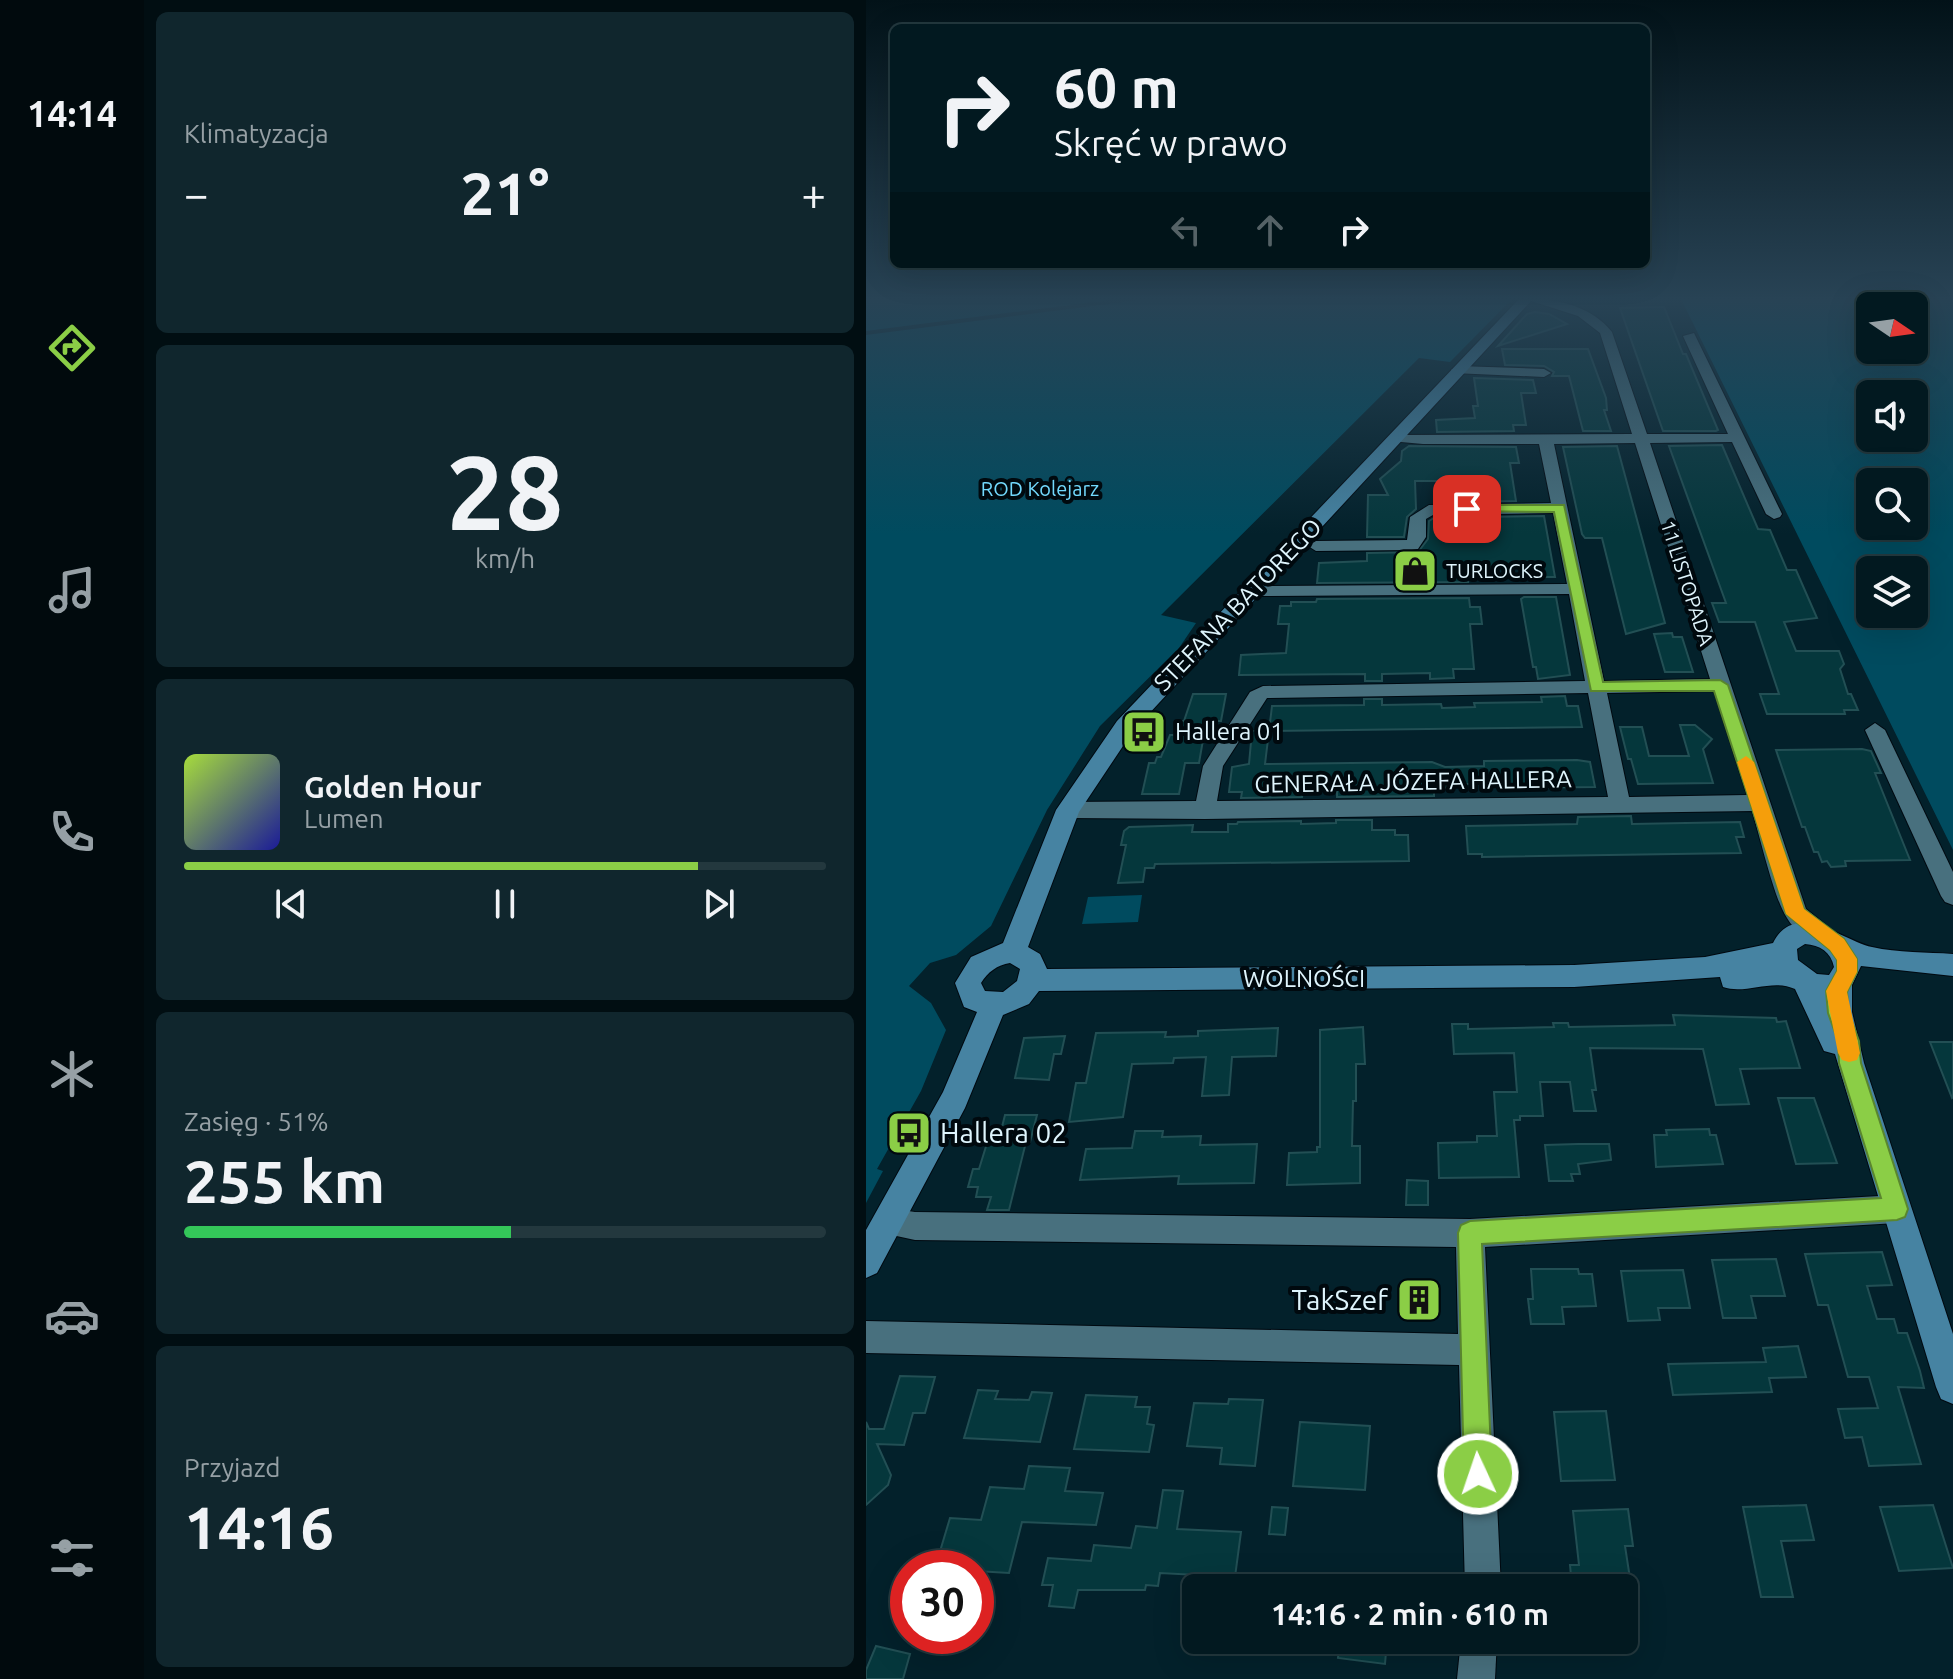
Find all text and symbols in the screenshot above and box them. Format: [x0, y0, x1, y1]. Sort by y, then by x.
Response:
icon: right [922, 56, 1026, 160]
text: 60 m [1054, 56, 1179, 119]
text: 14:14 [27, 93, 117, 134]
text: Klimatyzacja [184, 119, 329, 148]
text: Skręć w prawo [1054, 122, 1288, 163]
text: 21° [461, 159, 549, 226]
text: − [184, 169, 209, 218]
text: + [801, 169, 826, 218]
icon: left [1164, 208, 1208, 252]
icon: ahead [1248, 208, 1292, 252]
icon: right [1332, 208, 1376, 252]
north arrow [1856, 292, 1928, 364]
map controls [1856, 292, 1928, 628]
icon: directions [44, 320, 100, 376]
button: sound [1856, 380, 1928, 452]
text: 28 [446, 433, 564, 550]
button: search [1856, 468, 1928, 540]
pin [1433, 475, 1501, 543]
park label: ROD Kolejarz [981, 477, 1099, 500]
icon: arrive [1445, 487, 1489, 531]
street label: STEFANA BATOREGO [1149, 513, 1327, 696]
street label: 11 LISTOPADA [1656, 517, 1719, 648]
text: km/h [475, 544, 535, 573]
shop icon: TURLOCKS [1391, 547, 1439, 595]
button: layers [1856, 556, 1928, 628]
place label: TURLOCKS [1446, 559, 1543, 582]
icon: music [44, 562, 100, 618]
bus stop icon: Hallera 01 [1120, 708, 1168, 756]
place label: Hallera 01 [1175, 718, 1284, 745]
street label: GENERAŁA JÓZEFA HALLERA [1254, 764, 1572, 798]
text: Golden Hour [304, 770, 482, 804]
icon: phone [44, 804, 100, 860]
text: Lumen [304, 804, 384, 833]
icon: previous [269, 882, 313, 926]
icon: pause [483, 882, 527, 926]
icon: next [697, 882, 741, 926]
street label: WOLNOŚCI [1243, 964, 1365, 992]
icon: climate [44, 1046, 100, 1102]
text: Zasięg · 51% [184, 1107, 329, 1136]
bus stop icon: Hallera 02 [885, 1109, 933, 1157]
place label: Hallera 02 [940, 1117, 1067, 1148]
text: 255 km [184, 1147, 385, 1214]
building icon: TakSzef [1395, 1276, 1443, 1324]
place label: TakSzef [1292, 1284, 1388, 1315]
icon: car [44, 1288, 100, 1344]
position arrow [1436, 1432, 1520, 1516]
text: Przyjazd [184, 1453, 281, 1482]
text: 14:16 [184, 1493, 334, 1560]
icon: filters [44, 1530, 100, 1586]
speed limit sign: 30 [890, 1550, 994, 1654]
text: 14:16 · 2 min · 610 m [1271, 1597, 1549, 1631]

